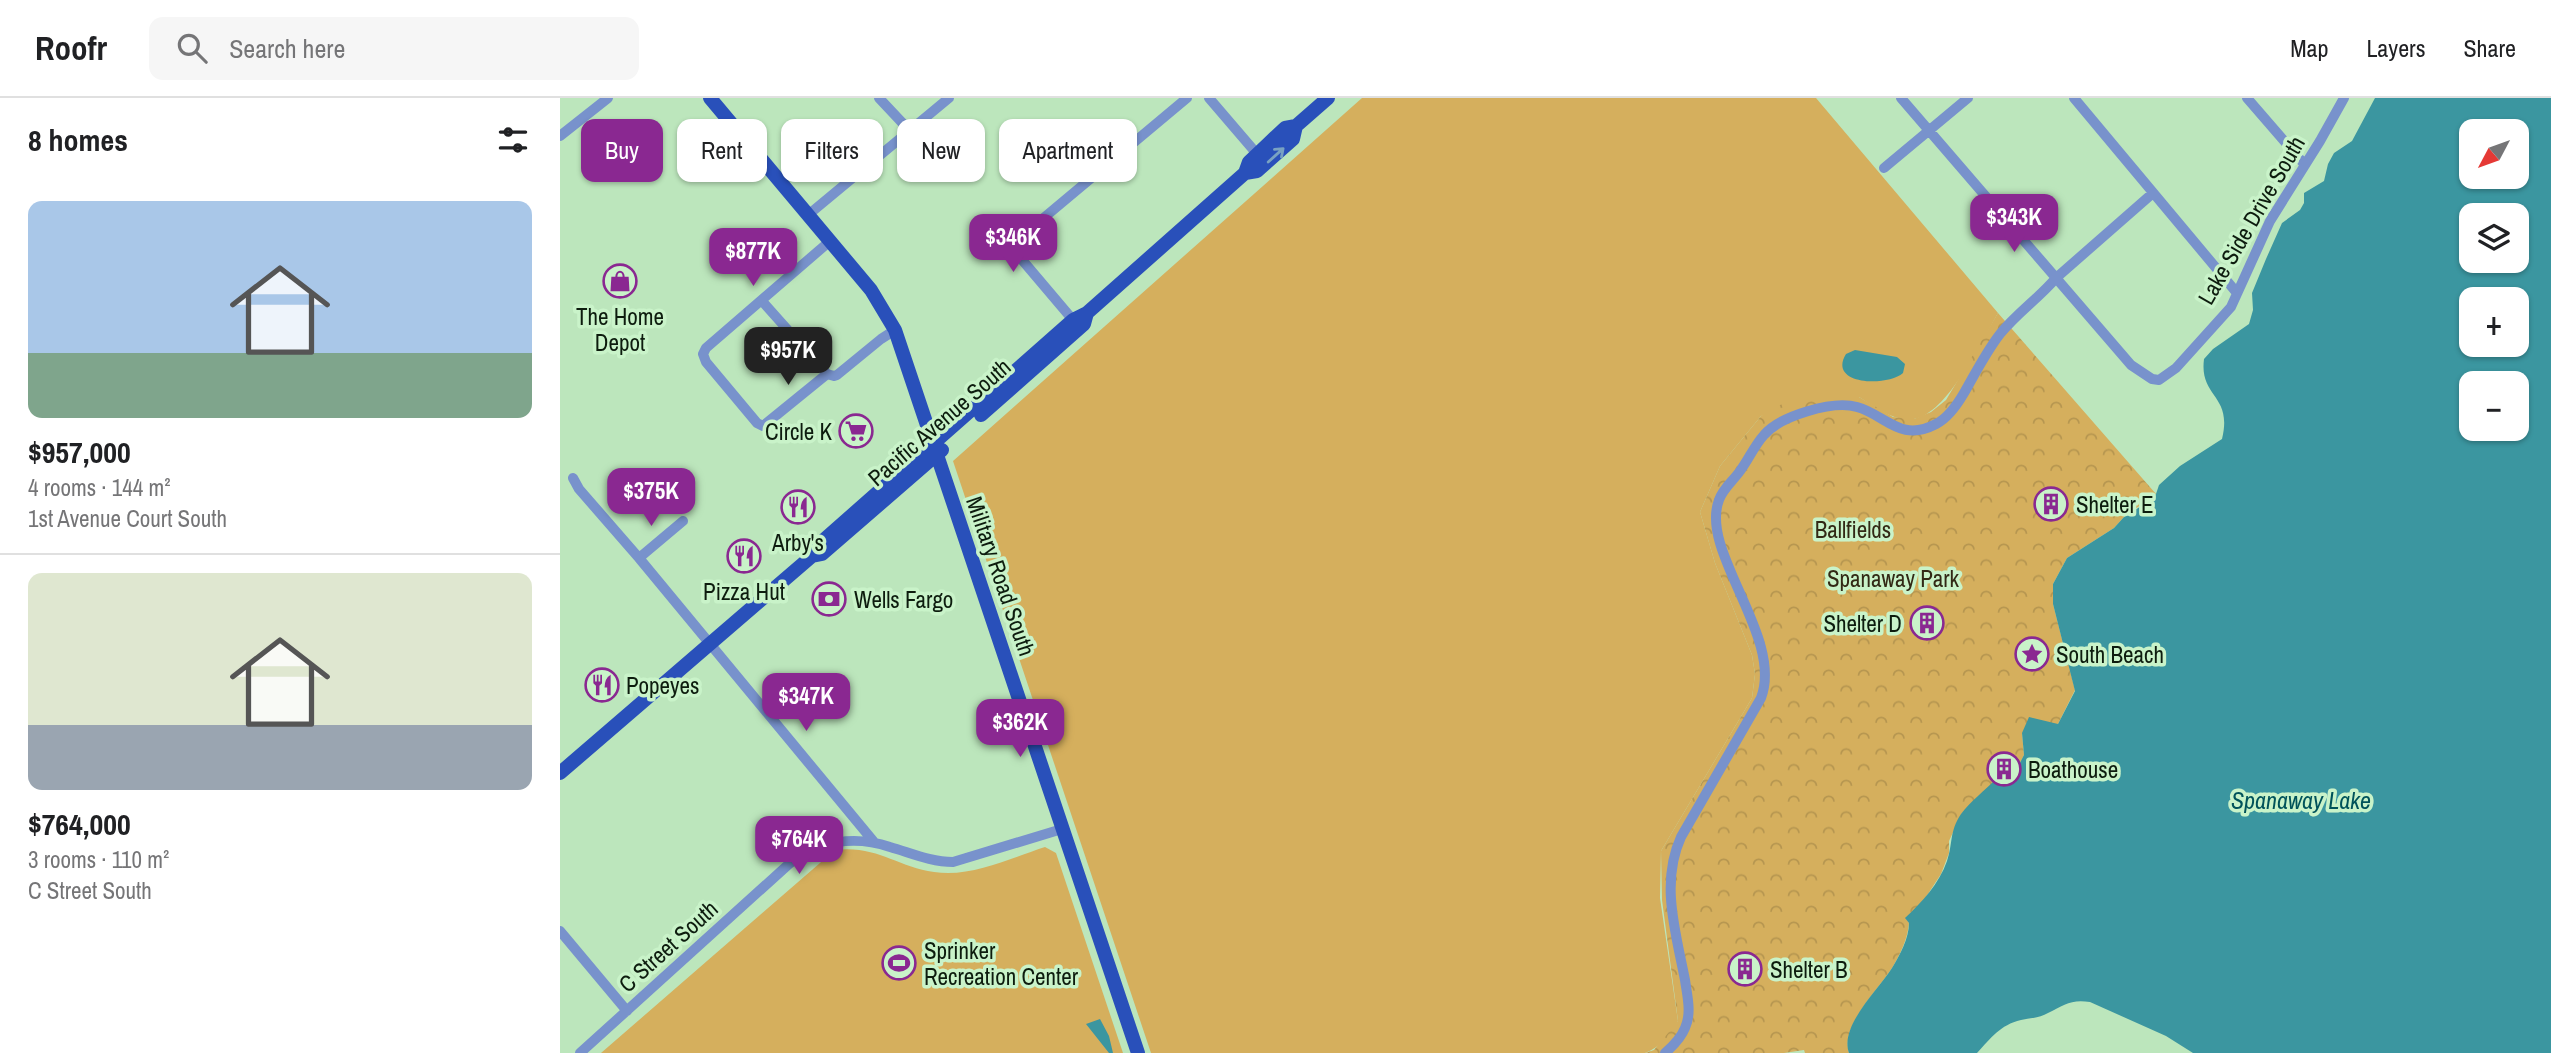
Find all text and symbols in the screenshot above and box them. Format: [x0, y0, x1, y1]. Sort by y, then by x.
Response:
search box [149, 17, 639, 80]
text: Roofr [35, 26, 107, 70]
icon: search [173, 29, 211, 67]
text: Search here [229, 31, 345, 66]
text: Map [2290, 32, 2328, 64]
text: Layers [2366, 32, 2425, 64]
text: Share [2463, 32, 2516, 64]
chip: Buy [581, 119, 663, 182]
chip: Rent [677, 119, 767, 182]
chip: Filters [781, 119, 883, 182]
chip: New [897, 119, 985, 182]
chip: Apartment [999, 119, 1137, 182]
north arrow [2459, 119, 2529, 189]
map controls [2459, 119, 2529, 441]
text: 8 homes [28, 120, 128, 160]
icon: filters [494, 121, 532, 159]
street label: Lake Side Drive South [2190, 130, 2312, 310]
one-way arrow [1266, 147, 1284, 163]
pin: $343K [1965, 194, 2063, 254]
text: $343K [1986, 201, 2042, 232]
button: layers [2459, 203, 2529, 273]
pin: $346K [964, 214, 1062, 274]
text: $346K [985, 221, 1041, 252]
pin: $877K [704, 228, 802, 288]
text: $877K [725, 235, 781, 266]
icon: home [217, 247, 343, 373]
shop icon: The Home Depot [601, 262, 639, 300]
button: + [2459, 287, 2529, 357]
place label: The Home Depot [576, 301, 664, 358]
pin: $957K [739, 328, 837, 387]
text: $957K [760, 334, 816, 365]
street label: Pacific Avenue South [861, 351, 1017, 493]
button: − [2459, 371, 2529, 441]
supermarket icon: Circle K [837, 412, 875, 450]
place label: Circle K [765, 416, 832, 447]
text: $957,000 [28, 432, 131, 472]
pin: $375K [602, 468, 700, 528]
text: 4 rooms · 144 m² [28, 472, 171, 503]
text: $375K [623, 475, 679, 506]
building icon: Shelter E [2032, 485, 2070, 523]
restaurant icon: Arby's [779, 488, 817, 526]
place label: Shelter E [2076, 489, 2154, 520]
street label: Military Road South [959, 492, 1043, 660]
text: 1st Avenue Court South [28, 503, 227, 534]
park label: Ballfields [1815, 514, 1891, 545]
place label: Arby's [771, 527, 824, 558]
restaurant icon: Pizza Hut [725, 537, 763, 575]
park label: Spanaway Park [1827, 563, 1960, 594]
place label: Pizza Hut [703, 576, 785, 607]
bank icon: Wells Fargo [810, 580, 848, 618]
place label: Wells Fargo [854, 584, 953, 615]
building icon: Shelter D [1908, 604, 1946, 642]
place label: Shelter D [1823, 608, 1902, 639]
icon: home [217, 619, 343, 745]
place icon: South Beach [2013, 635, 2051, 673]
place label: South Beach [2056, 639, 2164, 670]
restaurant icon: Popeyes [583, 666, 621, 704]
place label: Popeyes [626, 670, 699, 701]
pin: $347K [757, 674, 855, 733]
text: $347K [778, 680, 834, 711]
pin: $362K [971, 700, 1069, 759]
text: $362K [992, 706, 1048, 737]
building icon: Boathouse [1985, 750, 2023, 788]
place label: Boathouse [2028, 754, 2118, 785]
water label: Spanaway Lake [2231, 784, 2371, 816]
text: $764,000 [28, 804, 131, 844]
pin: $764K [750, 816, 848, 876]
text: $764K [771, 823, 827, 854]
text: 3 rooms · 110 m² [28, 844, 169, 875]
text: C Street South [28, 875, 152, 906]
street label: C Street South [612, 893, 724, 999]
place label: Sprinker Recreation Center [924, 935, 1079, 992]
sports icon: Sprinker Recreation Center [880, 944, 918, 982]
building icon: Shelter B [1726, 950, 1764, 988]
place label: Shelter B [1770, 954, 1848, 985]

